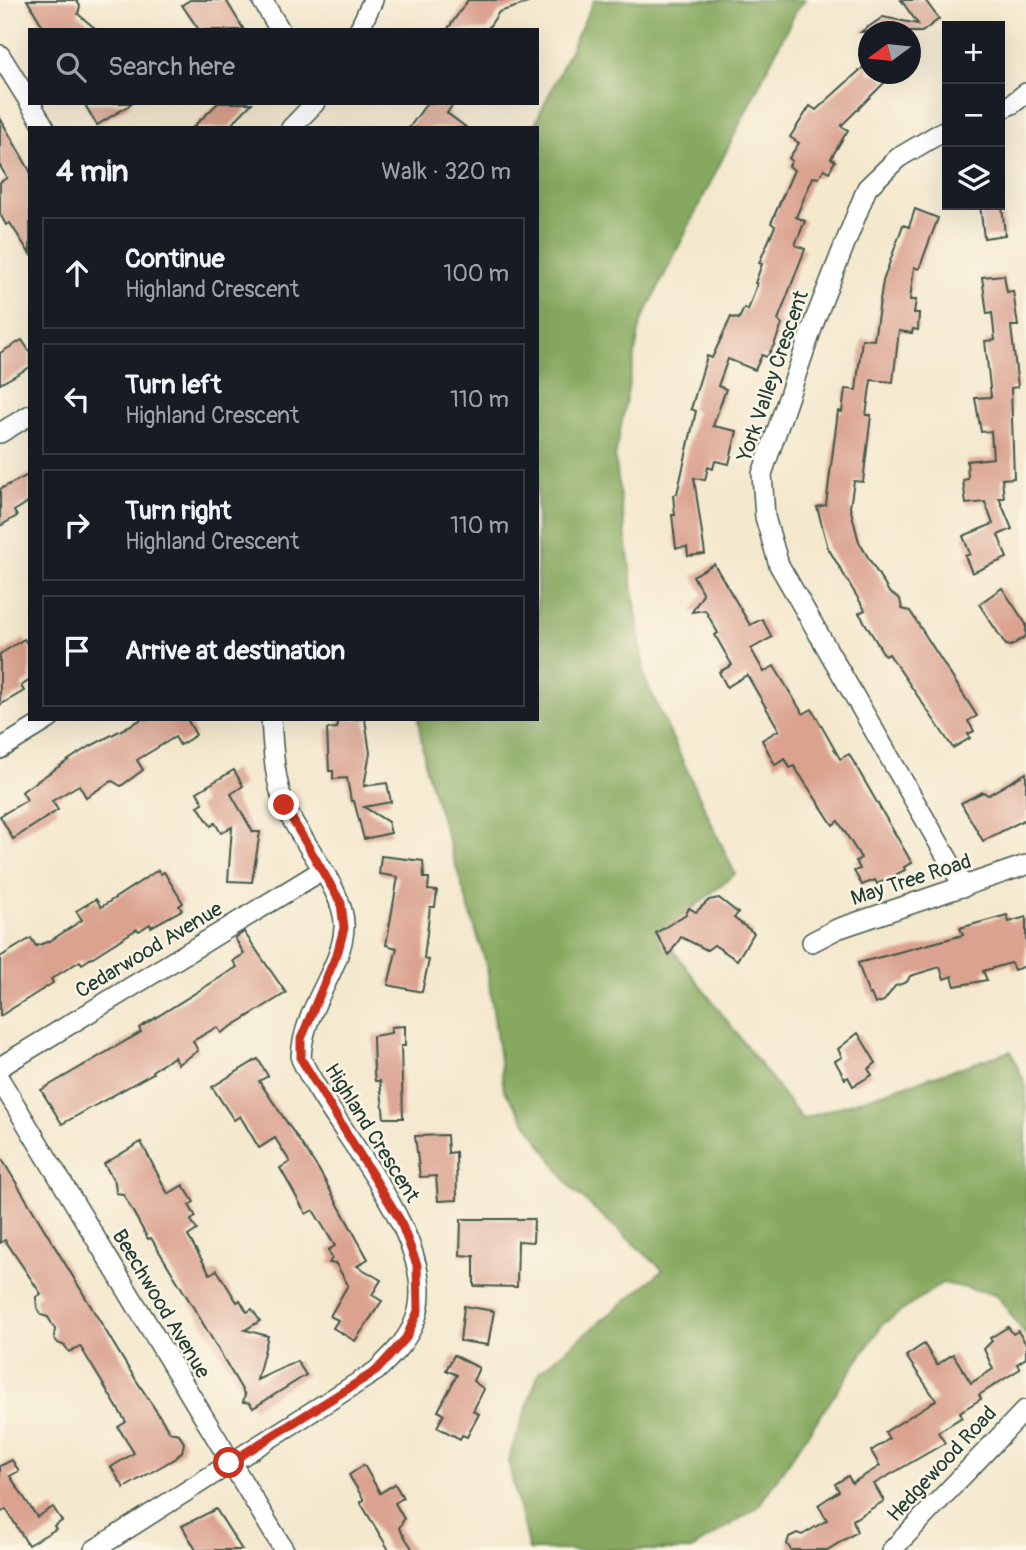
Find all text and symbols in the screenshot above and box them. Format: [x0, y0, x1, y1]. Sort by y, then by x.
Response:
north arrow [858, 21, 921, 84]
map controls [942, 21, 1005, 210]
button: + [942, 21, 1005, 84]
search box [28, 28, 539, 105]
icon: search [52, 48, 90, 86]
text: Search here [108, 51, 235, 83]
button: − [942, 84, 1005, 147]
button: layers [942, 147, 1005, 210]
text: 4 min [56, 153, 129, 190]
text: Walk · 320 m [381, 157, 511, 186]
text: Continue [125, 243, 225, 275]
icon: ahead [58, 254, 96, 292]
text: 100 m [443, 259, 509, 288]
text: Highland Crescent [125, 275, 299, 304]
street label: York Valley Crescent [731, 286, 815, 466]
text: Turn left [125, 369, 221, 401]
icon: left [58, 380, 96, 418]
text: 110 m [450, 385, 509, 414]
text: Highland Crescent [125, 401, 299, 430]
text: Turn right [125, 495, 231, 527]
icon: right [58, 506, 96, 544]
text: 110 m [450, 511, 509, 540]
text: Highland Crescent [125, 527, 299, 556]
icon: arrive [58, 632, 96, 670]
text: Arrive at destination [125, 635, 345, 667]
route end [268, 789, 299, 820]
street label: May Tree Road [847, 848, 975, 912]
street label: Cedarwood Avenue [70, 895, 228, 1005]
street label: Highland Crescent [318, 1058, 426, 1208]
street label: Beechwood Avenue [106, 1225, 216, 1384]
street label: Hedgewood Road [881, 1400, 1003, 1528]
route start [213, 1447, 244, 1478]

